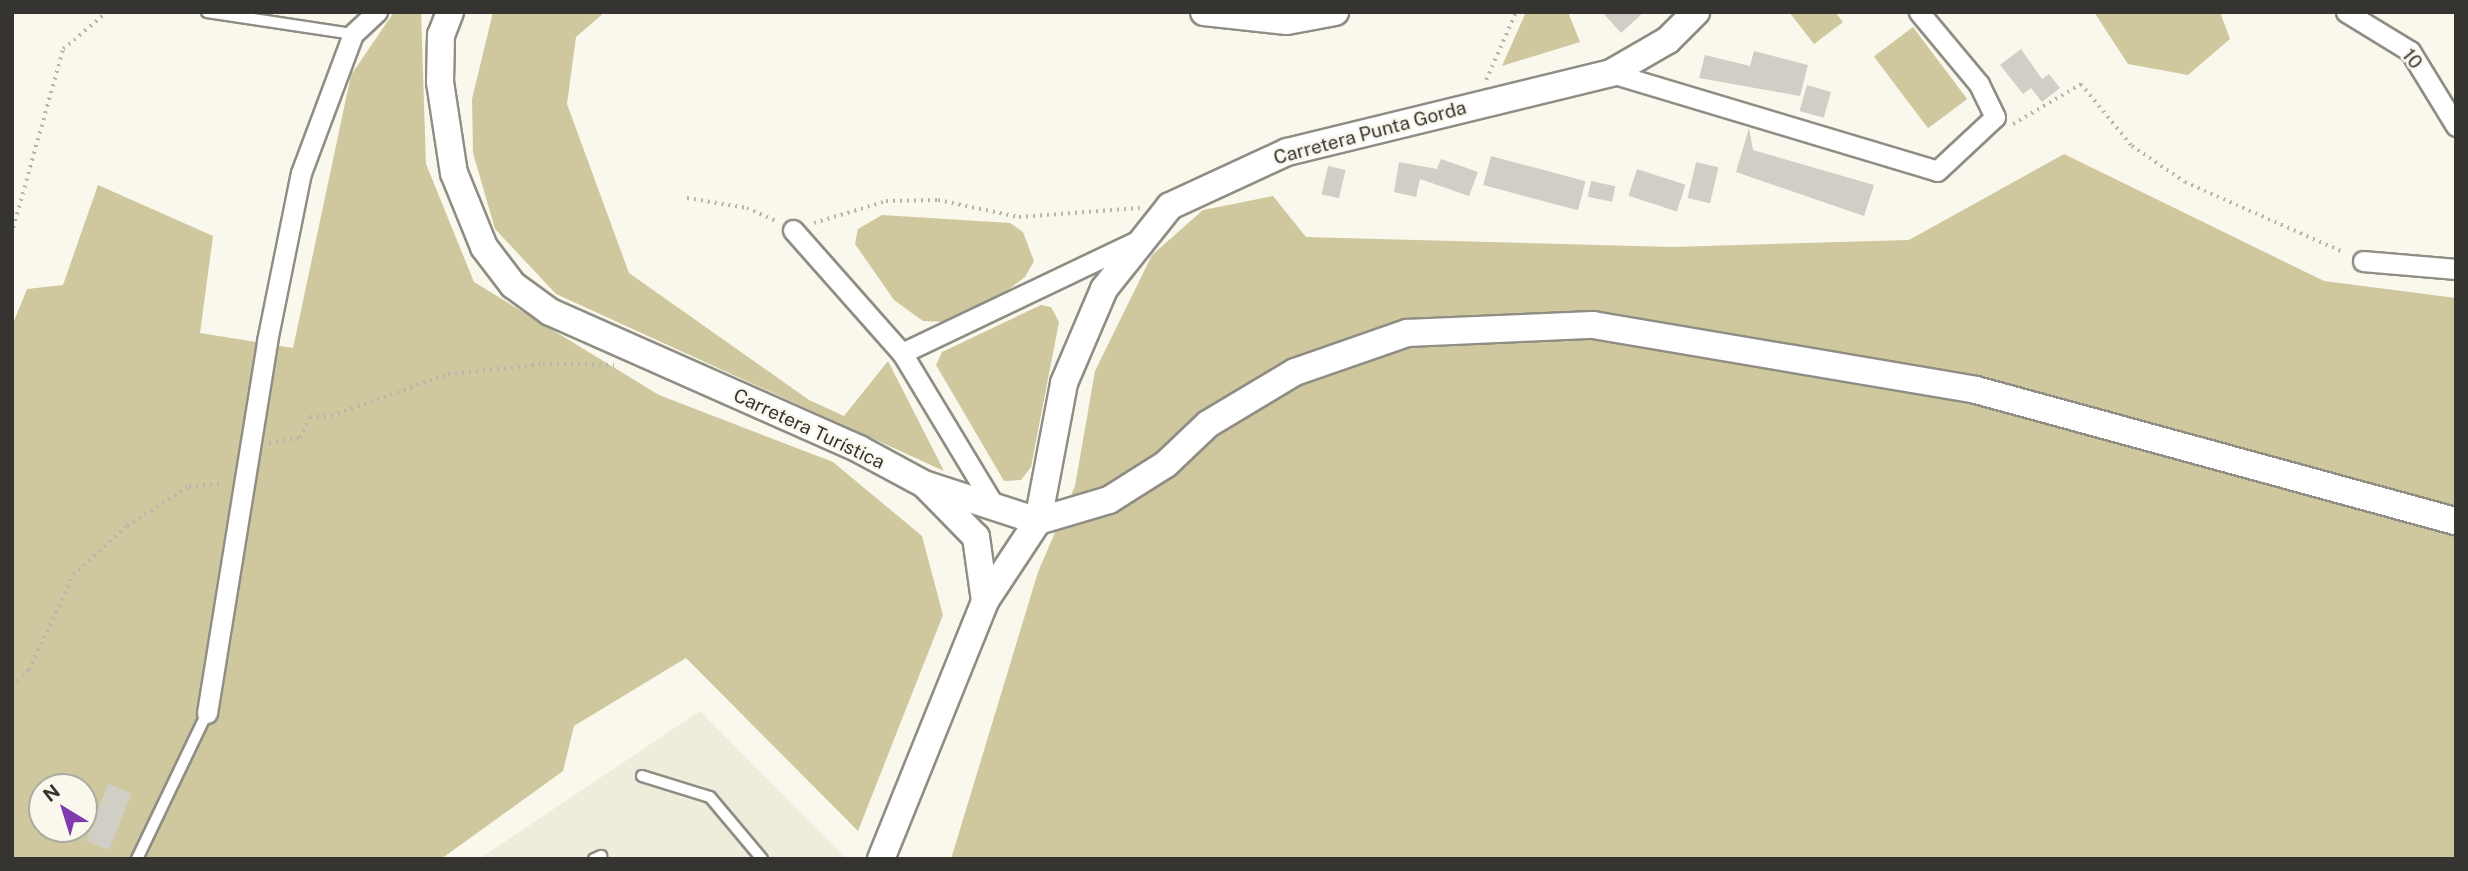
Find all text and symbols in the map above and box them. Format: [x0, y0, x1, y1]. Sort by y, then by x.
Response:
street label: 10 [2397, 44, 2427, 74]
street label: Carretera Punta Gorda [1271, 96, 1469, 170]
street label: Carretera Turística [730, 384, 888, 474]
north arrow [28, 773, 98, 843]
text: N [39, 780, 64, 806]

